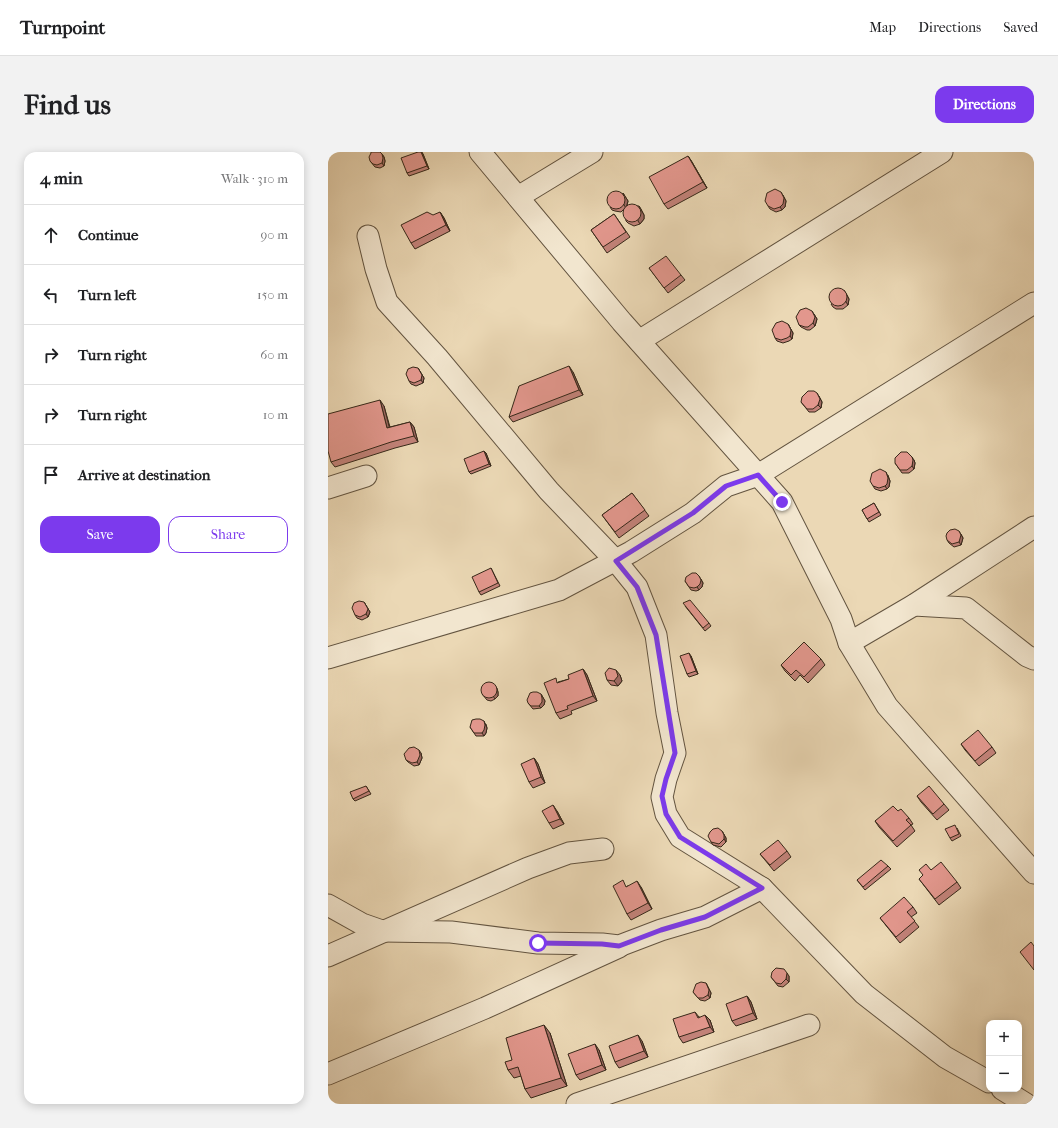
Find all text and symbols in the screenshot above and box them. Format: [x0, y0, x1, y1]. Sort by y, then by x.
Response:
text: Turnpoint [20, 17, 105, 39]
text: Map [869, 19, 896, 36]
text: Directions [918, 19, 981, 36]
text: Saved [1003, 19, 1038, 36]
button: Directions [935, 86, 1034, 123]
text: Find us [24, 88, 111, 121]
text: 4 min [40, 168, 83, 188]
text: Walk · 310 m [221, 171, 288, 186]
icon: ahead [40, 224, 62, 246]
text: Continue [78, 226, 138, 244]
text: 90 m [260, 227, 288, 242]
icon: left [40, 284, 62, 306]
text: Turn left [78, 286, 136, 304]
text: 150 m [257, 287, 288, 302]
icon: right [40, 344, 62, 366]
text: Turn right [78, 346, 147, 364]
text: 60 m [260, 347, 288, 362]
icon: right [40, 404, 62, 426]
text: Turn right [78, 406, 147, 424]
text: 10 m [263, 407, 288, 422]
icon: arrive [40, 464, 62, 486]
text: Arrive at destination [78, 466, 210, 484]
route end [773, 493, 791, 511]
button: Save [40, 516, 160, 553]
button: Share [168, 516, 288, 553]
route start [529, 934, 547, 952]
map controls [986, 1020, 1022, 1092]
button: + [986, 1020, 1022, 1056]
button: − [986, 1056, 1022, 1092]

